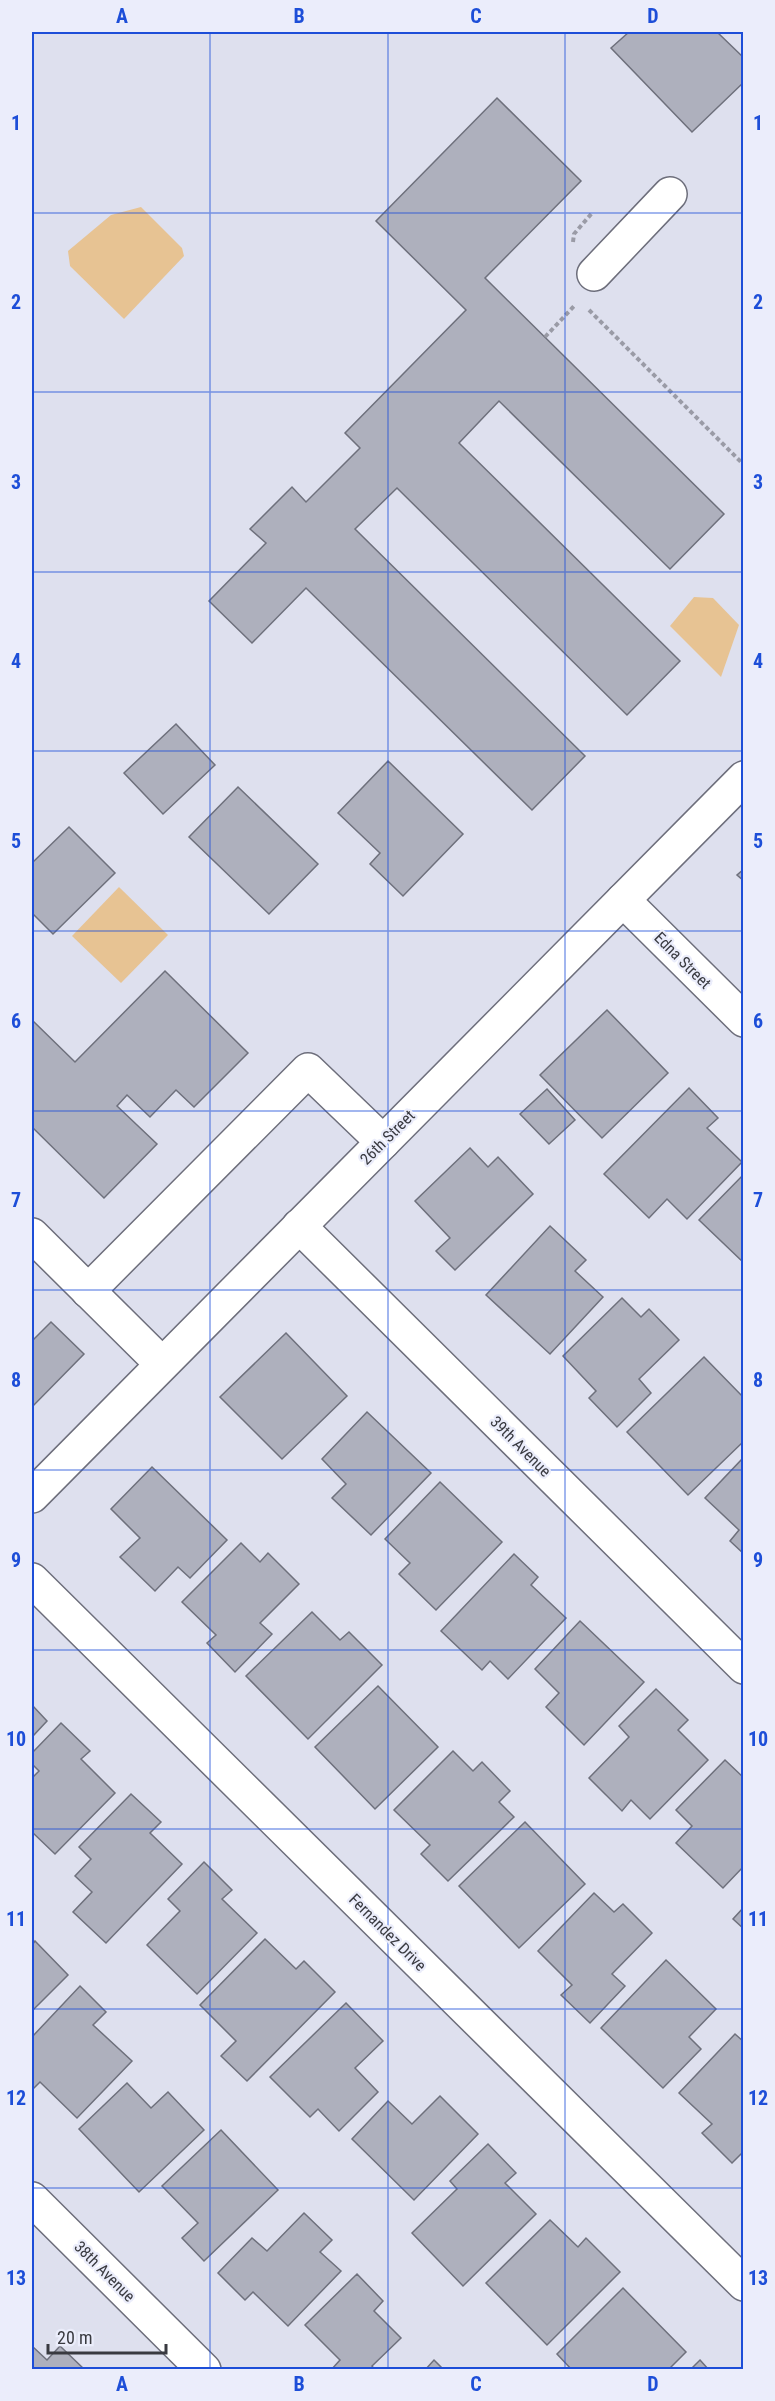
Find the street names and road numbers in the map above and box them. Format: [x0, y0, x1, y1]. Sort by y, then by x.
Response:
street label: Edna Street [650, 928, 715, 993]
street label: 26th Street [356, 1106, 419, 1169]
street label: 39th Avenue [486, 1412, 555, 1481]
street label: Fernandez Drive [345, 1890, 430, 1975]
street label: 38th Avenue [70, 2237, 139, 2306]

